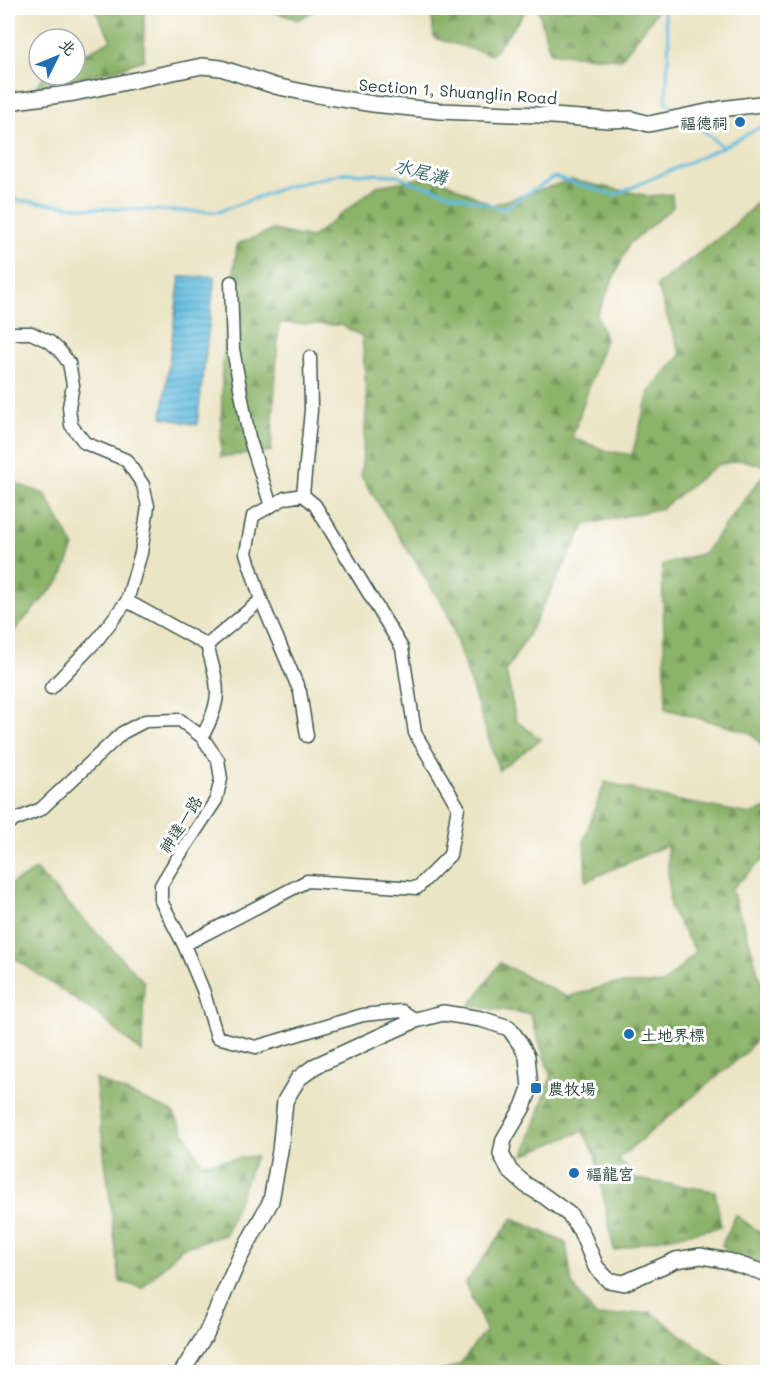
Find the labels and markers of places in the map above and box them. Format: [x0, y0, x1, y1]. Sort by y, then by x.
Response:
place label: 福德祠 [680, 112, 728, 133]
marker: 福德祠 [733, 115, 747, 129]
place label: 土地界標 [641, 1024, 705, 1045]
marker: 土地界標 [622, 1027, 636, 1041]
place label: 農牧場 [548, 1078, 596, 1099]
marker: 農牧場 [529, 1081, 543, 1095]
place label: 福龍宮 [586, 1163, 634, 1184]
marker: 福龍宮 [567, 1166, 581, 1180]

